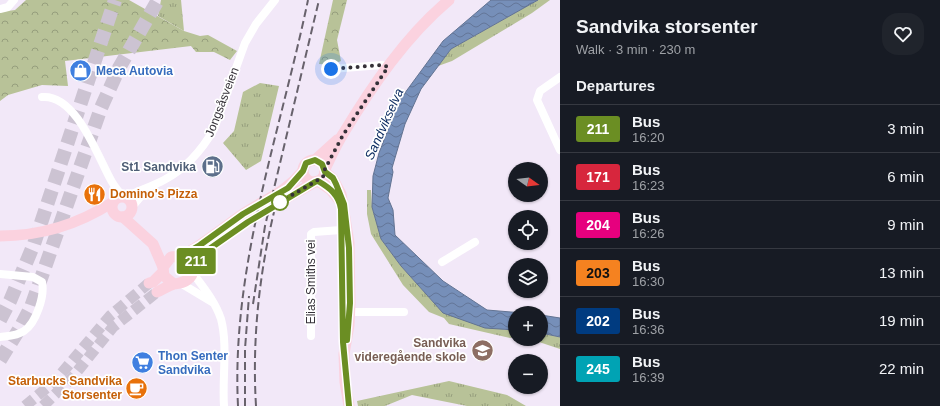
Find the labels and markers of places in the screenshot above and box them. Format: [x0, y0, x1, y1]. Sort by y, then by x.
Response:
shop icon: Meca Autovia [68, 58, 94, 84]
place label: Meca Autovia [96, 64, 173, 78]
fuel station icon: St1 Sandvika [199, 154, 225, 180]
place label: St1 Sandvika [121, 160, 196, 174]
restaurant icon: Domino's Pizza [81, 181, 107, 207]
place label: Domino's Pizza [110, 187, 198, 201]
unlabelled marker [271, 193, 289, 211]
place label: Sandvika videregående skole [355, 336, 466, 364]
school or university icon: Sandvika videregående skole [469, 337, 495, 363]
place label: Thon Senter Sandvika [158, 349, 228, 377]
supermarket icon: Thon Senter Sandvika [129, 350, 155, 376]
place label: Starbucks Sandvika Storsenter [8, 374, 122, 402]
cafe icon: Starbucks Sandvika Storsenter [124, 375, 150, 401]

